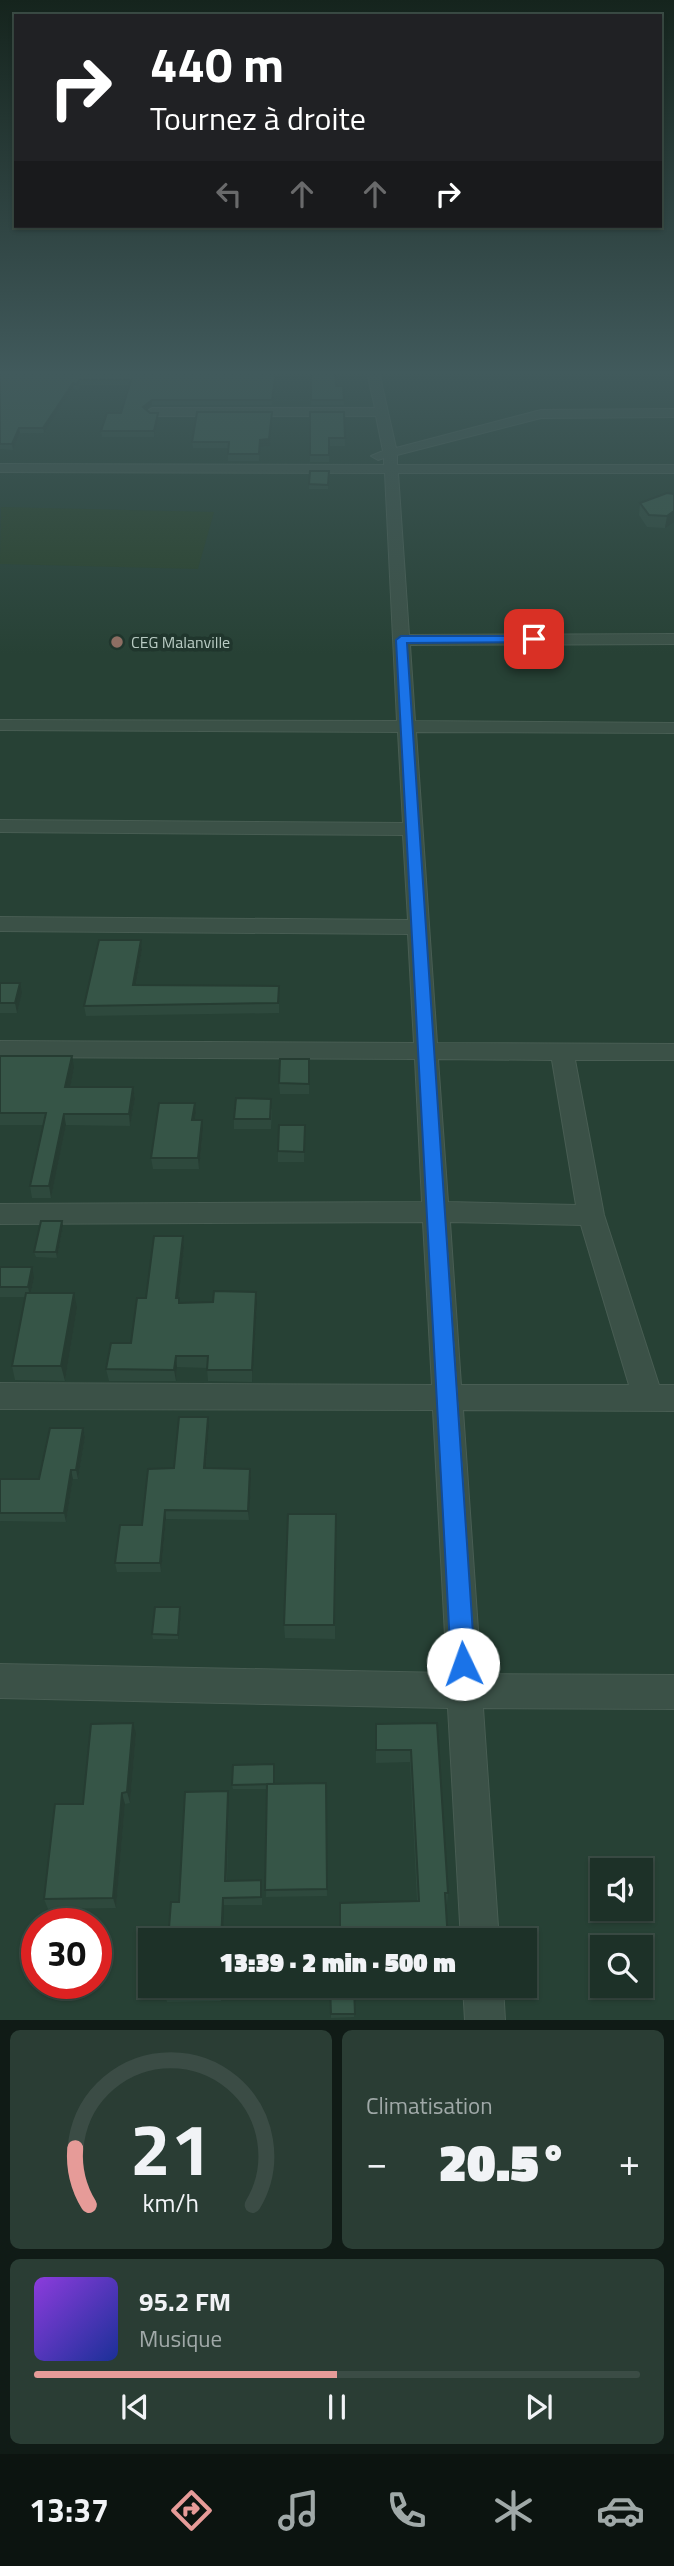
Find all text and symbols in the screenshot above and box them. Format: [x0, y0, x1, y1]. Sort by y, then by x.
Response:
text: 440 m [150, 26, 284, 101]
icon: right [35, 42, 126, 133]
text: Tournez à droite [150, 94, 366, 142]
icon: left [210, 175, 248, 213]
icon: ahead [283, 175, 321, 213]
icon: ahead [356, 175, 394, 213]
icon: right [429, 175, 467, 213]
pin [504, 609, 564, 669]
icon: arrive [515, 620, 553, 658]
place label: CEG Malanville [131, 630, 230, 654]
marker: CEG Malanville [109, 634, 125, 650]
position arrow [426, 1627, 500, 1701]
map controls [590, 1858, 653, 1998]
button: sound [590, 1858, 653, 1921]
speed limit sign: 30 [21, 1908, 112, 1999]
button: search [590, 1935, 653, 1998]
text: 13:39 · 2 min · 500 m [219, 1943, 456, 1982]
text: Climatisation [366, 2088, 493, 2123]
text: 21 [130, 2094, 212, 2204]
text: 20.5° [438, 2122, 568, 2201]
text: − [366, 2133, 387, 2191]
text: + [619, 2133, 640, 2191]
text: km/h [143, 2184, 199, 2222]
text: 95.2 FM [139, 2282, 231, 2321]
text: Musique [139, 2321, 222, 2356]
icon: previous [116, 2388, 154, 2426]
icon: pause [318, 2388, 356, 2426]
icon: next [520, 2388, 558, 2426]
text: 13:37 [29, 2486, 109, 2534]
icon: directions [167, 2486, 216, 2535]
icon: music [274, 2486, 323, 2535]
icon: phone [382, 2486, 431, 2535]
icon: climate [489, 2486, 538, 2535]
icon: car [596, 2486, 645, 2535]

